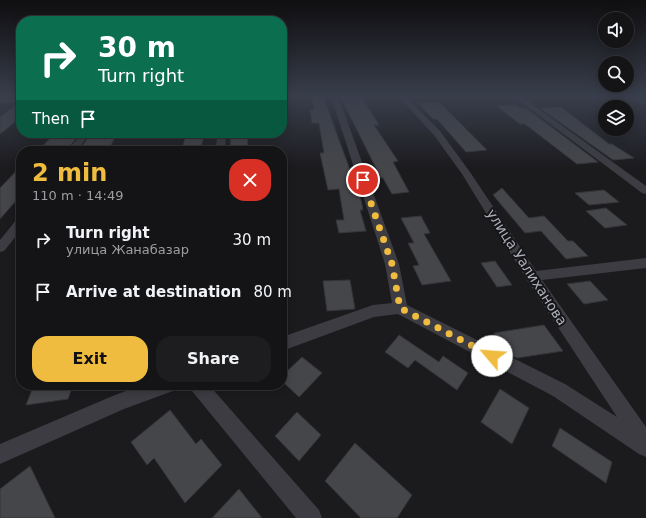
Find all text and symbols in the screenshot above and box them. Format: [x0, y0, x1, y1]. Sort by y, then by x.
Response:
map controls [598, 12, 634, 136]
button: sound [598, 12, 634, 48]
text: 30 m [98, 31, 176, 64]
icon: right [32, 32, 84, 84]
button: search [598, 56, 634, 92]
text: Turn right [98, 65, 184, 86]
button: layers [598, 100, 634, 136]
icon: arrive [77, 108, 99, 130]
text: Then [32, 110, 69, 128]
text: 2 min [32, 159, 107, 187]
button: close [229, 159, 271, 201]
pin [346, 163, 380, 197]
icon: arrive [352, 169, 374, 191]
text: 110 m · 14:49 [32, 188, 123, 203]
street label: улица Уалиханова [483, 206, 571, 328]
text: Turn right [66, 224, 150, 242]
icon: right [32, 229, 54, 251]
text: 30 m [233, 231, 271, 249]
text: улица Жанабазар [66, 242, 189, 257]
icon: arrive [32, 281, 54, 303]
text: Arrive at destination [66, 283, 241, 301]
text: 80 m [253, 283, 292, 301]
position arrow [471, 335, 513, 377]
button: Exit [32, 336, 148, 382]
button: Share [156, 336, 271, 382]

